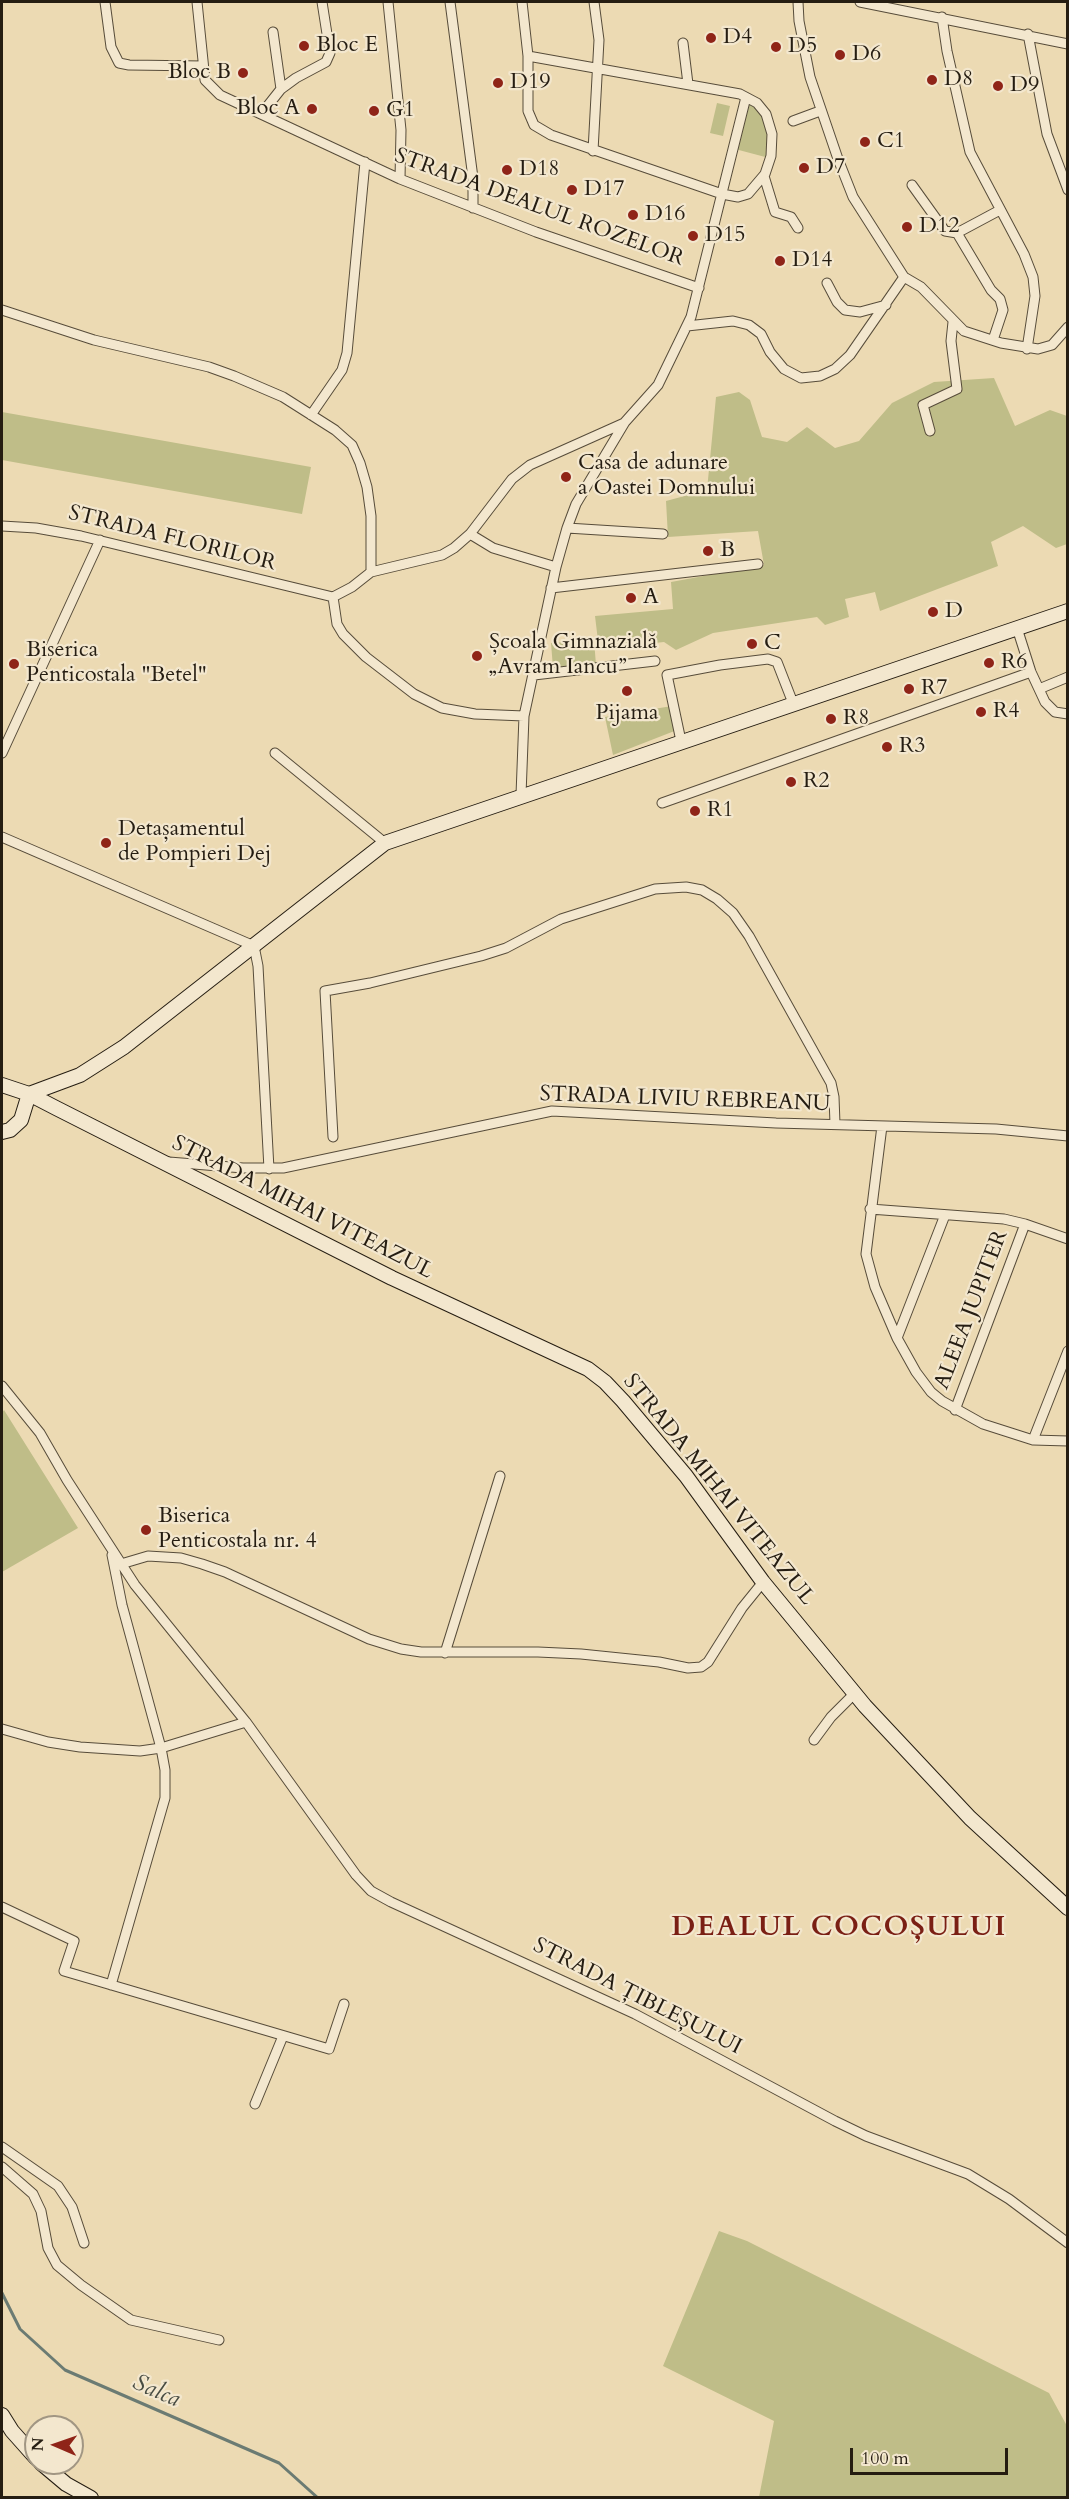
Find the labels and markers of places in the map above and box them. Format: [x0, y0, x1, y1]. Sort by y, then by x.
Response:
place label: D4 [723, 25, 752, 51]
marker: D4 [704, 31, 718, 45]
place label: Bloc E [316, 33, 378, 59]
place label: D5 [788, 34, 817, 60]
marker: Bloc E [297, 39, 311, 53]
marker: D5 [769, 40, 783, 54]
place label: D6 [852, 42, 881, 68]
marker: D6 [833, 48, 847, 62]
place label: Bloc B [168, 60, 231, 86]
marker: Bloc B [236, 66, 250, 80]
place label: D8 [944, 67, 973, 93]
place label: D19 [510, 70, 550, 96]
marker: D8 [925, 73, 939, 87]
place label: D9 [1010, 73, 1039, 99]
marker: D19 [491, 76, 505, 90]
marker: D9 [991, 79, 1005, 93]
place label: Bloc A [236, 96, 300, 122]
place label: G1 [386, 98, 415, 124]
marker: Bloc A [305, 102, 319, 116]
marker: G1 [367, 104, 381, 118]
place label: C1 [877, 129, 905, 155]
marker: C1 [858, 135, 872, 149]
place label: D7 [816, 155, 845, 181]
place label: D18 [519, 157, 559, 183]
marker: D7 [797, 161, 811, 175]
marker: D18 [500, 163, 514, 177]
place label: D17 [584, 177, 624, 203]
marker: D17 [565, 183, 579, 197]
place label: D16 [645, 202, 685, 228]
marker: D16 [626, 208, 640, 222]
place label: D12 [919, 214, 959, 240]
marker: D12 [900, 220, 914, 234]
place label: D15 [705, 223, 745, 249]
marker: D15 [686, 229, 700, 243]
place label: D14 [792, 248, 832, 274]
marker: D14 [773, 254, 787, 268]
place label: Casa de adunare a Oastei Domnului [578, 451, 755, 502]
marker: Casa de adunare a Oastei Domnului [559, 470, 573, 484]
place label: B [720, 538, 735, 564]
marker: B [701, 544, 715, 558]
place label: A [643, 585, 659, 611]
marker: A [624, 591, 638, 605]
place label: D [945, 599, 963, 625]
marker: D [926, 605, 940, 619]
place label: Școala Gimnazială „Avram Iancu” [489, 630, 657, 682]
place label: C [764, 631, 781, 657]
marker: C [745, 637, 759, 651]
place label: Biserica Penticostala "Betel" [26, 638, 207, 690]
marker: Școala Gimnazială „Avram Iancu” [470, 649, 484, 663]
place label: R6 [1001, 650, 1028, 676]
marker: R6 [982, 656, 996, 670]
marker: Biserica Penticostala "Betel" [7, 657, 21, 671]
place label: R7 [921, 676, 948, 702]
marker: R7 [902, 682, 916, 696]
marker: Pijama [620, 684, 634, 698]
place label: R4 [993, 699, 1020, 725]
place label: Pijama [595, 701, 659, 727]
marker: R4 [974, 705, 988, 719]
place label: R8 [843, 706, 870, 732]
marker: R8 [824, 712, 838, 726]
place label: R3 [899, 734, 926, 760]
marker: R3 [880, 740, 894, 754]
place label: R2 [803, 769, 830, 795]
marker: R2 [784, 775, 798, 789]
place label: R1 [707, 798, 734, 824]
marker: R1 [688, 804, 702, 818]
place label: Detașamentul de Pompieri Dej [118, 817, 271, 868]
marker: Detașamentul de Pompieri Dej [99, 836, 113, 850]
place label: Biserica Penticostala nr. 4 [158, 1504, 317, 1556]
marker: Biserica Penticostala nr. 4 [139, 1523, 153, 1537]

